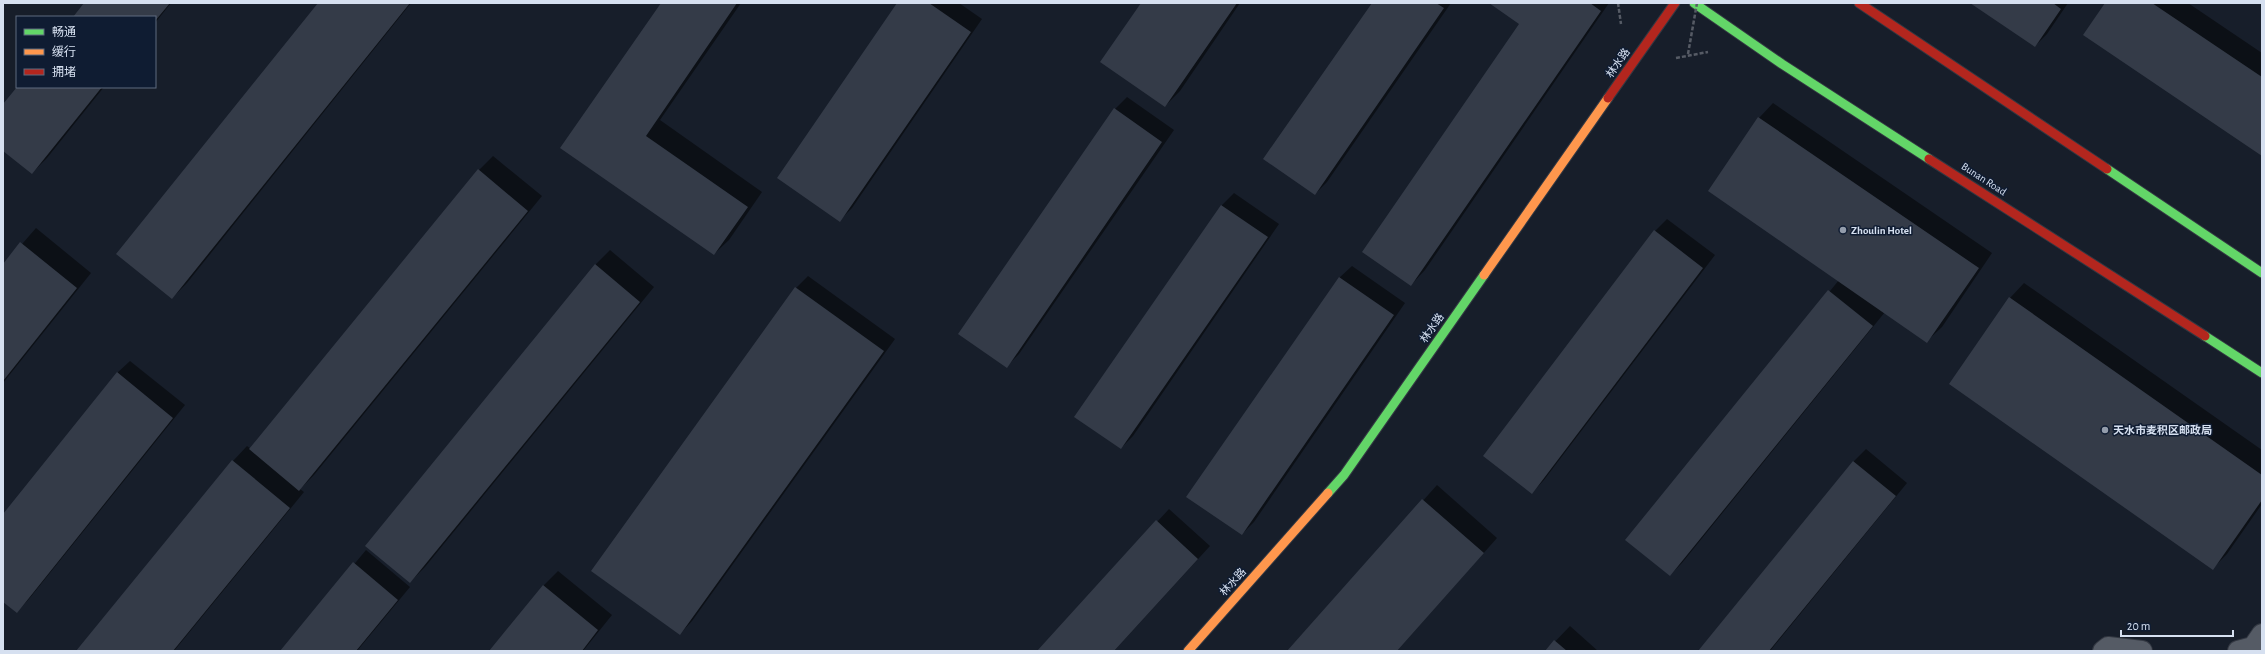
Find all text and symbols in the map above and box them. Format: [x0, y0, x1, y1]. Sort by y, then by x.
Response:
legend [16, 16, 156, 88]
text: 畅通 [52, 25, 76, 38]
text: 缓行 [52, 45, 76, 58]
street label: 林水路 [1603, 46, 1632, 80]
text: 拥堵 [52, 66, 76, 78]
street label: Bunan Road [1959, 160, 2009, 198]
marker: Zhoulin Hotel [1838, 225, 1848, 235]
place label: Zhoulin Hotel [1851, 225, 1912, 236]
street label: 林水路 [1417, 311, 1446, 345]
place label: 天水市麦积区邮政局 [2113, 424, 2212, 436]
marker: 天水市麦积区邮政局 [2100, 425, 2110, 435]
street label: 林水路 [1217, 565, 1248, 598]
scale bar [2121, 612, 2233, 638]
text: 20 m [2127, 620, 2150, 632]

